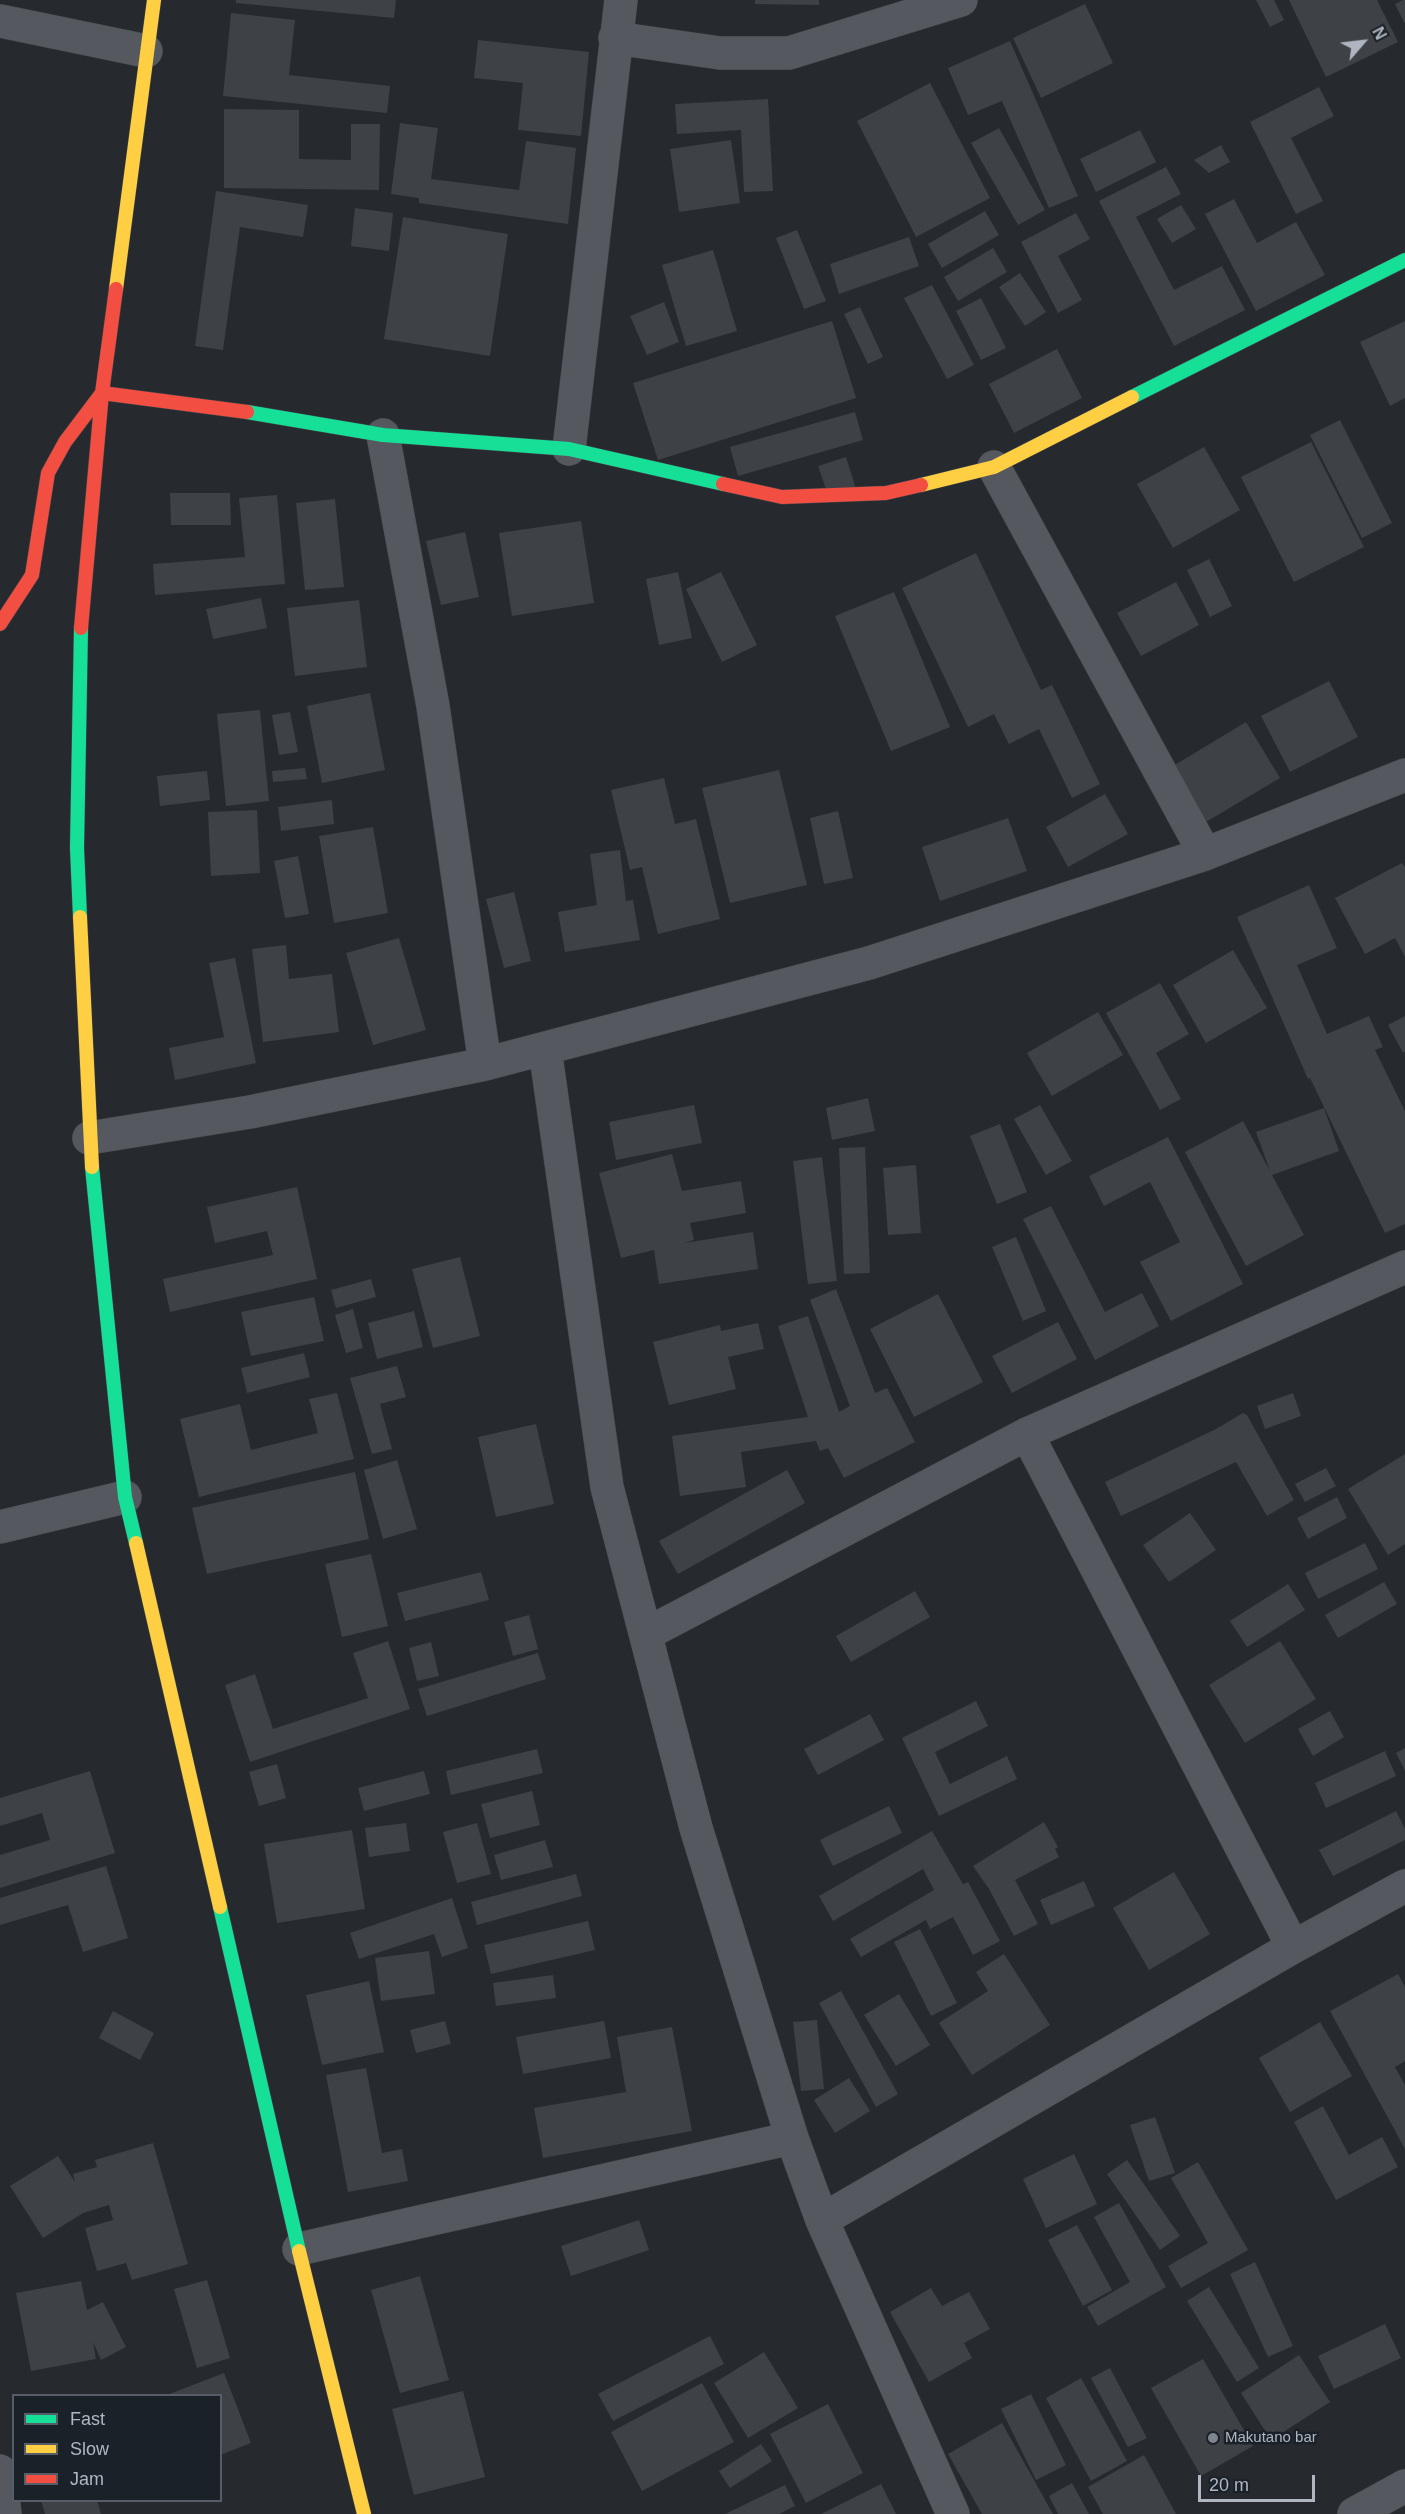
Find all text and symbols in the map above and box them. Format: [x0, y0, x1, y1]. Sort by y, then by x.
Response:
north arrow [1333, 12, 1393, 72]
text: N [1369, 24, 1390, 42]
legend [12, 2394, 222, 2502]
text: Fast [70, 2409, 105, 2429]
place label: Makutano bar [1225, 2429, 1317, 2447]
marker: Makutano bar [1206, 2431, 1220, 2445]
text: Slow [70, 2439, 109, 2459]
scale bar [1201, 2463, 1318, 2501]
text: Jam [70, 2469, 104, 2489]
text: 20 m [1209, 2475, 1249, 2495]

